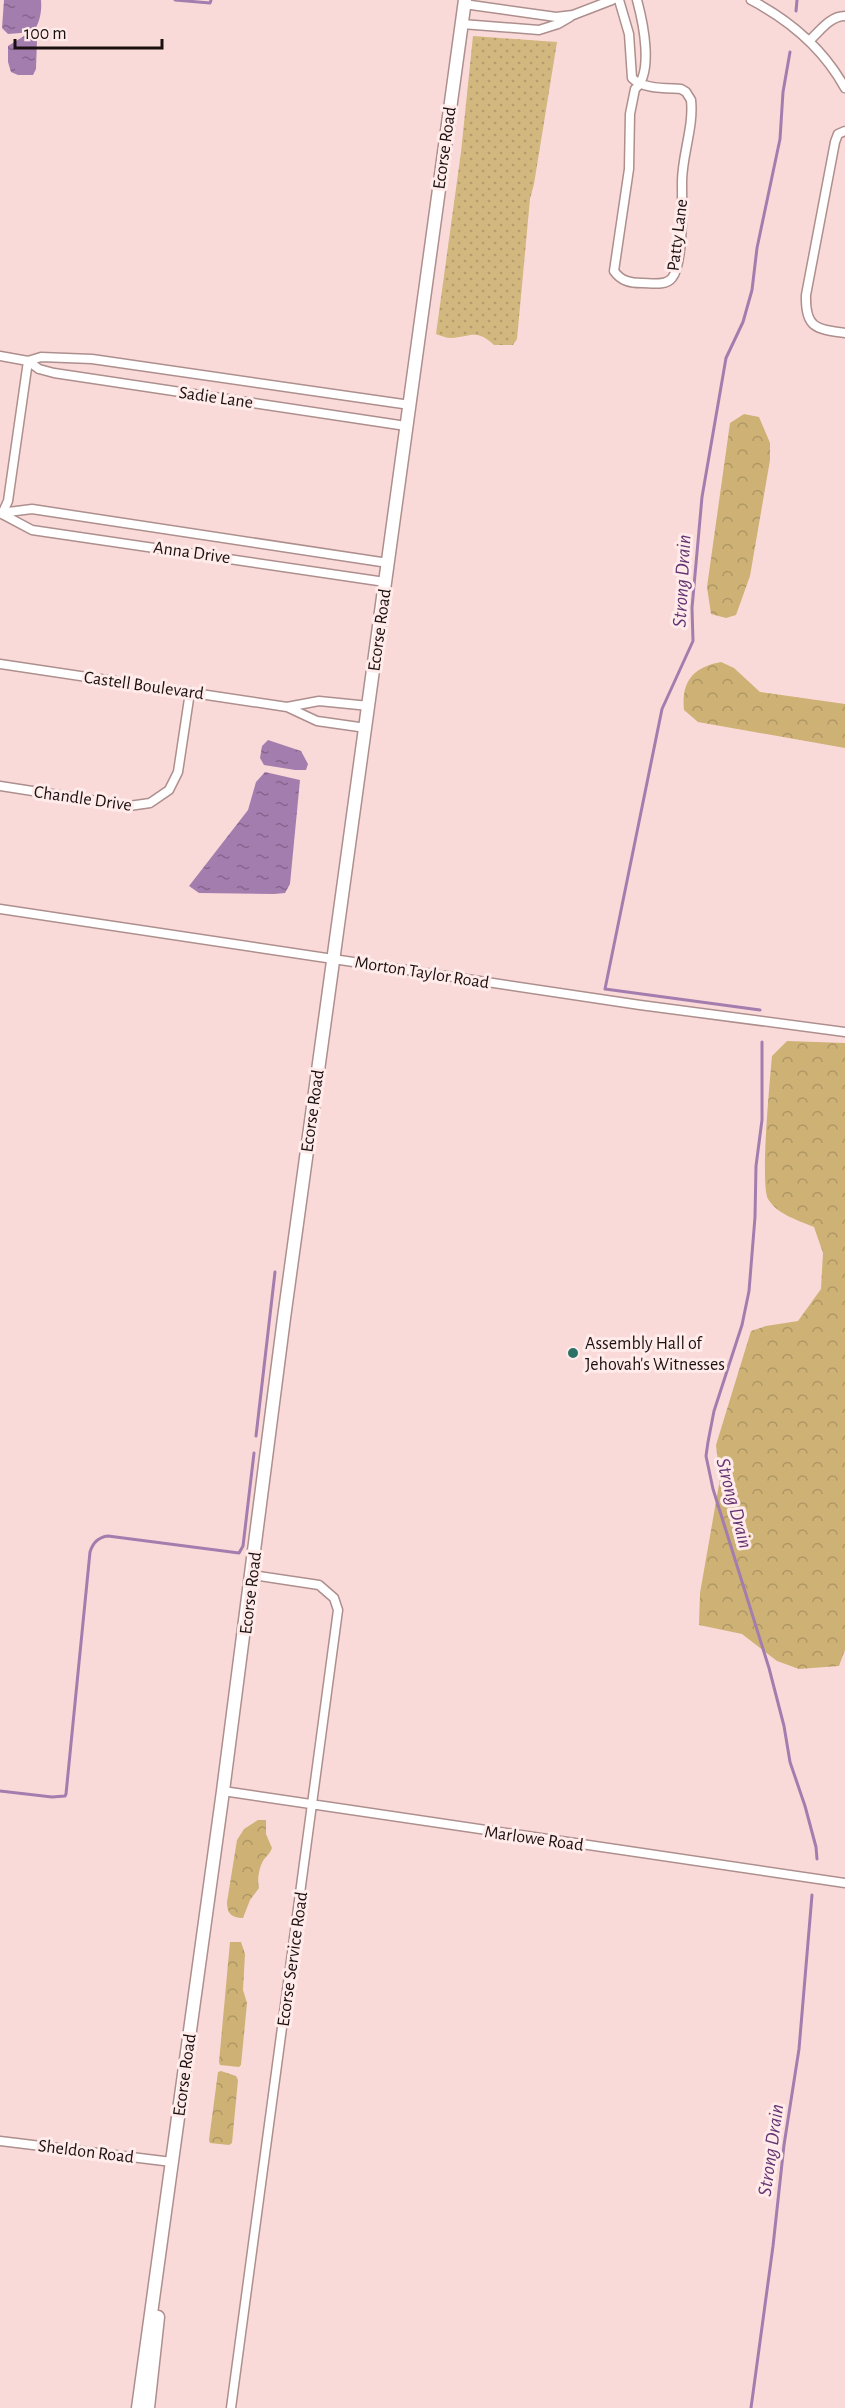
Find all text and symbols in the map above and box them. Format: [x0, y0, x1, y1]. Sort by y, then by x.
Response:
scale bar [15, 12, 162, 50]
text: 100 m [24, 25, 67, 43]
street label: Ecorse Road [430, 106, 460, 191]
street label: Patty Lane [665, 198, 691, 272]
street label: Sadie Lane [178, 384, 254, 412]
water label: Strong Drain [670, 534, 694, 628]
street label: Anna Drive [152, 539, 231, 567]
street label: Ecorse Road [365, 588, 395, 673]
street label: Castell Boulevard [83, 669, 205, 703]
street label: Chandle Drive [33, 783, 133, 815]
street label: Morton Taylor Road [353, 953, 490, 992]
street label: Ecorse Road [298, 1069, 328, 1154]
place label: Assembly Hall of Jehovah's Witnesses [585, 1335, 725, 1374]
marker: Assembly Hall of Jehovah's Witnesses [566, 1346, 580, 1360]
water label: Strong Drain [712, 1456, 756, 1551]
street label: Ecorse Road [237, 1551, 265, 1636]
street label: Marlowe Road [483, 1823, 585, 1855]
street label: Ecorse Service Road [275, 1891, 311, 2028]
street label: Ecorse Road [170, 2033, 200, 2118]
water label: Strong Drain [755, 2103, 787, 2197]
street label: Sheldon Road [37, 2137, 135, 2167]

